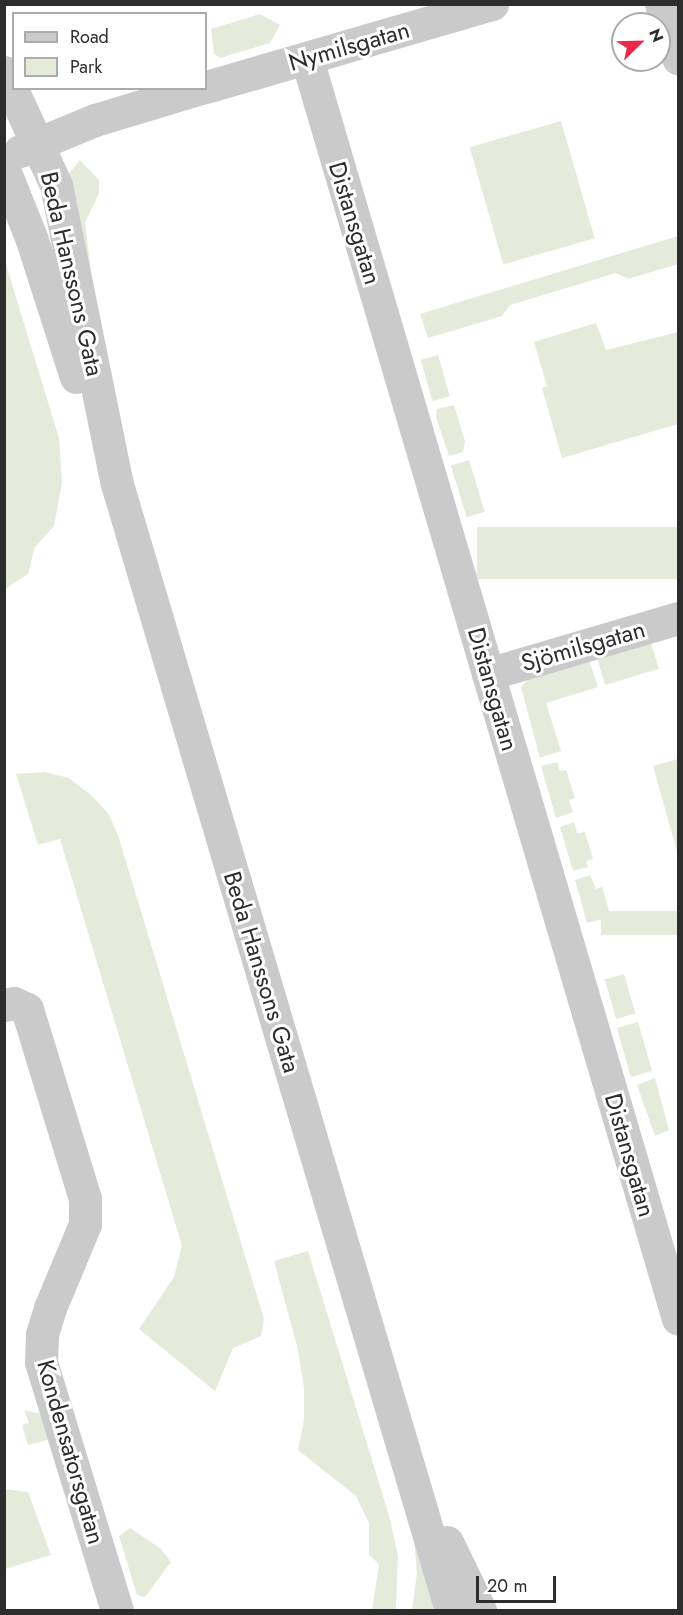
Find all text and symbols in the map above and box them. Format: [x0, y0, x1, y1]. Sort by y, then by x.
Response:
legend [12, 12, 207, 90]
north arrow [611, 12, 671, 72]
street label: Nymilsgatan [285, 15, 413, 77]
text: Road [70, 24, 109, 50]
text: N [643, 25, 669, 46]
text: Park [70, 54, 102, 80]
street label: Distansgatan [323, 158, 387, 288]
street label: Beda Hanssons Gata [34, 169, 110, 379]
street label: Sjömilsgatan [518, 615, 648, 677]
street label: Distansgatan [462, 624, 524, 754]
street label: Beda Hanssons Gata [218, 868, 306, 1076]
street label: Distansgatan [599, 1090, 661, 1220]
street label: Kondensatorsgatan [31, 1357, 111, 1547]
scale bar [479, 1564, 558, 1602]
text: 20 m [487, 1573, 527, 1599]

